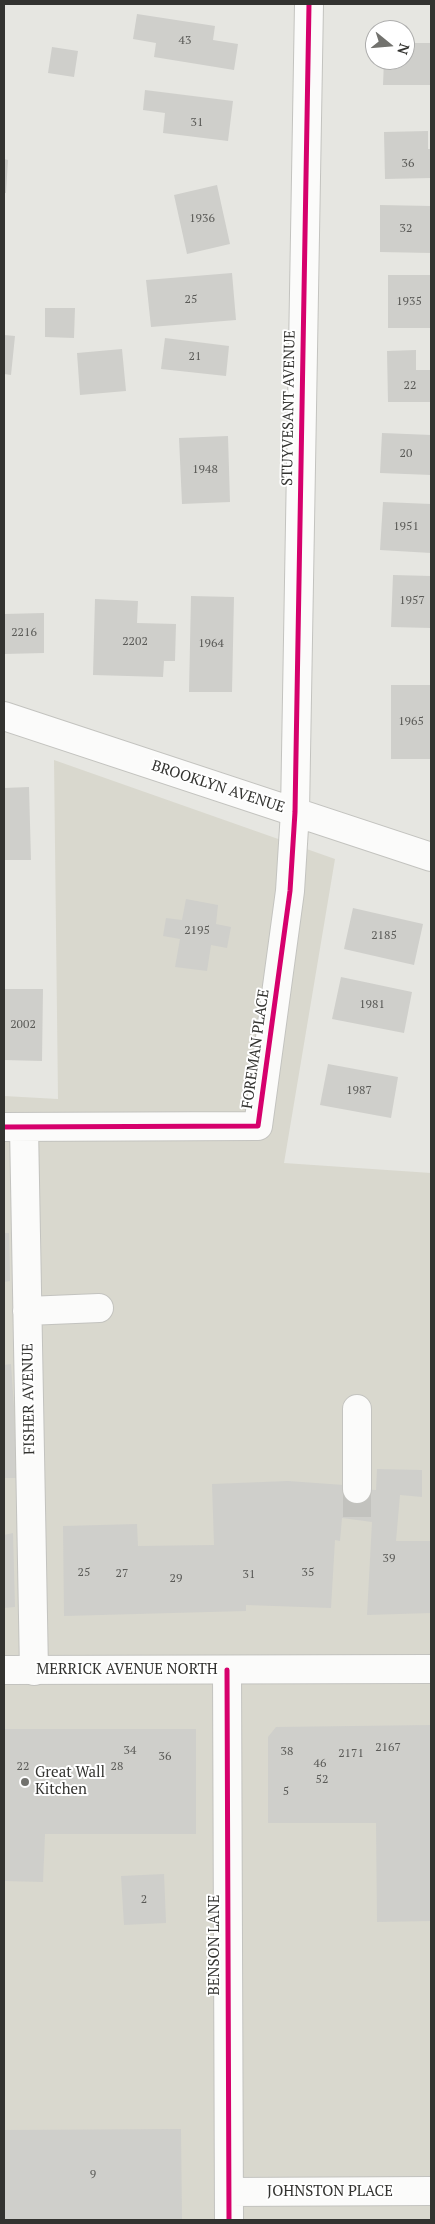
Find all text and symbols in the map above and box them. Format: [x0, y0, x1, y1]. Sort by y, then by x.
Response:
north arrow [365, 20, 415, 70]
house number: 43 [179, 34, 191, 48]
text: N [393, 41, 415, 57]
house number: 31 [191, 116, 203, 130]
house number: 36 [402, 157, 414, 171]
house number: 1936 [189, 212, 215, 226]
house number: 32 [400, 222, 412, 236]
house number: 25 [185, 293, 197, 307]
house number: 1935 [396, 295, 422, 309]
street label: STUYVESANT AVENUE [279, 330, 299, 486]
house number: 21 [189, 350, 201, 364]
house number: 22 [404, 379, 416, 393]
house number: 20 [400, 447, 412, 461]
house number: 1948 [192, 463, 218, 477]
house number: 1951 [393, 520, 419, 534]
house number: 1957 [399, 594, 425, 608]
house number: 2216 [11, 626, 37, 640]
house number: 2202 [122, 635, 148, 649]
house number: 1964 [198, 637, 224, 651]
house number: 1965 [398, 715, 424, 729]
street label: BROOKLYN AVENUE [149, 757, 287, 817]
house number: 2195 [184, 924, 210, 938]
house number: 2185 [371, 929, 397, 943]
street label: FOREMAN PLACE [239, 988, 273, 1110]
house number: 1981 [359, 998, 385, 1012]
house number: 2002 [10, 1018, 36, 1032]
house number: 1987 [346, 1084, 372, 1098]
street label: FISHER AVENUE [19, 1343, 39, 1455]
house number: 39 [383, 1552, 395, 1566]
house number: 25 [78, 1566, 90, 1580]
house number: 35 [302, 1566, 314, 1580]
house number: 27 [116, 1567, 128, 1581]
house number: 31 [243, 1568, 255, 1582]
house number: 29 [170, 1572, 182, 1586]
street label: MERRICK AVENUE NORTH [36, 1661, 218, 1679]
house number: 2167 [375, 1741, 401, 1755]
house number: 34 [124, 1744, 136, 1758]
house number: 38 [281, 1745, 293, 1759]
house number: 2171 [338, 1747, 364, 1761]
house number: 36 [159, 1750, 171, 1764]
house number: 46 [314, 1757, 326, 1771]
house number: 22 [17, 1760, 29, 1774]
house number: 28 [111, 1760, 123, 1774]
place label: Great Wall Kitchen [35, 1764, 105, 1799]
house number: 52 [316, 1773, 328, 1787]
marker: Great Wall Kitchen [19, 1776, 31, 1788]
house number: 5 [283, 1785, 289, 1799]
house number: 2 [141, 1893, 147, 1907]
street label: BENSON LANE [206, 1895, 224, 1995]
house number: 9 [90, 2168, 96, 2182]
street label: JOHNSTON PLACE [267, 2183, 393, 2201]

